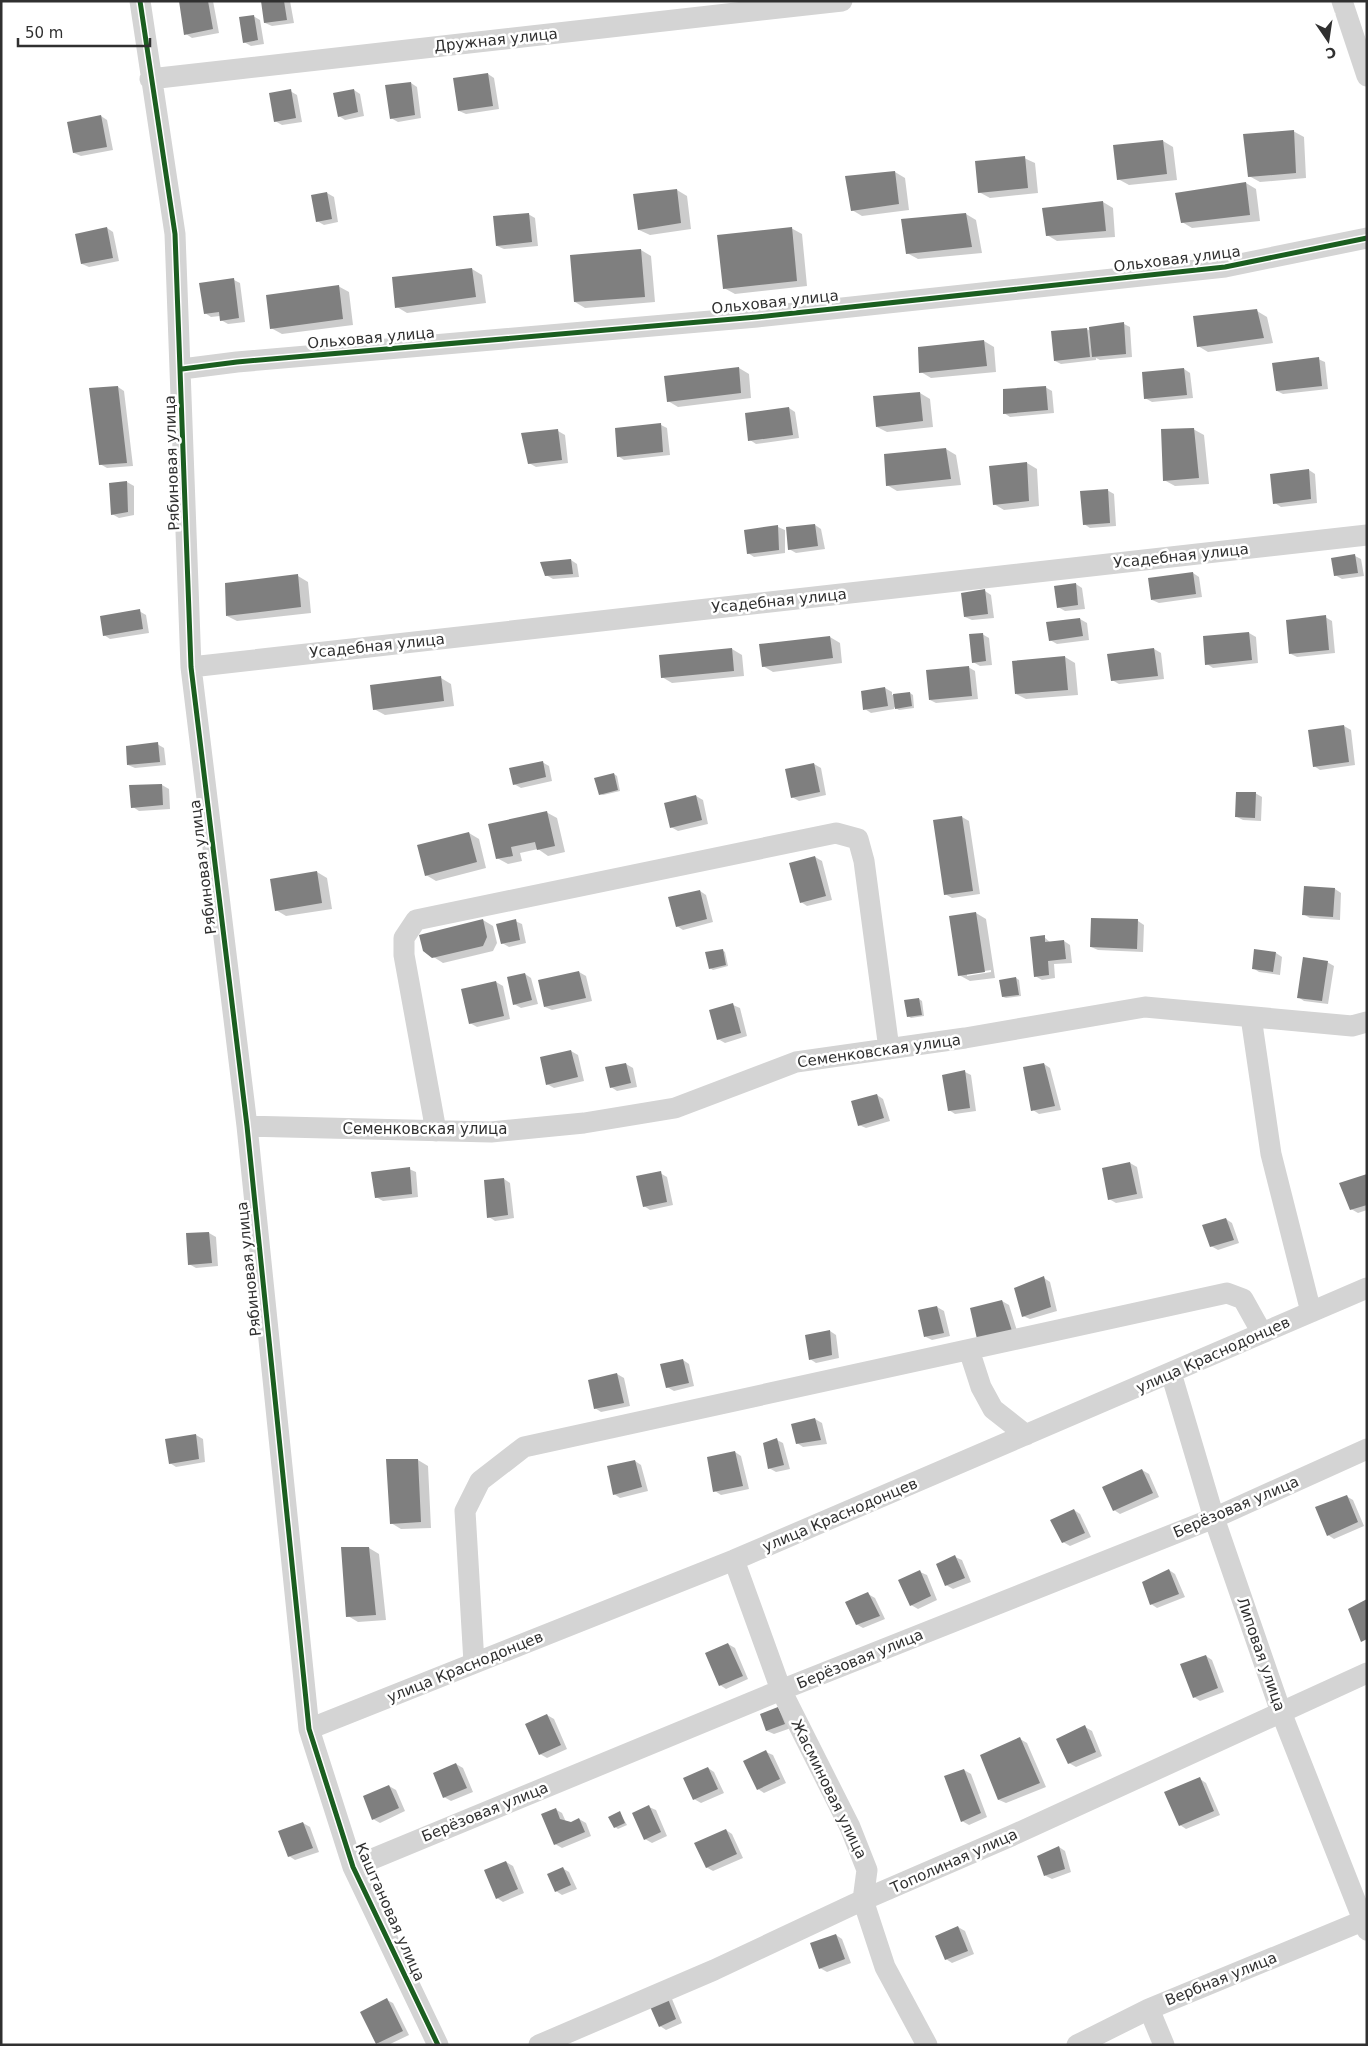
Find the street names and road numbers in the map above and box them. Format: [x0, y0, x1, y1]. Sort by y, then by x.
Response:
street label: Дружная улица [433, 25, 559, 55]
street label: Ольховая улица [1113, 242, 1241, 276]
street label: Ольховая улица [711, 286, 839, 318]
street label: Ольховая улица [307, 323, 435, 353]
street label: Рябиновая улица [161, 395, 183, 531]
street label: Усадебная улица [1113, 540, 1249, 572]
street label: Усадебная улица [711, 585, 847, 617]
street label: Усадебная улица [309, 630, 445, 662]
street label: Рябиновая улица [186, 799, 220, 935]
street label: Семенковская улица [796, 1031, 962, 1071]
street label: Семенковская улица [342, 1120, 508, 1138]
street label: Рябиновая улица [233, 1201, 265, 1337]
street label: улица Краснодонцев [1133, 1313, 1293, 1397]
street label: Берёзовая улица [1170, 1472, 1302, 1542]
street label: улица Краснодонцев [760, 1474, 920, 1556]
street label: Липовая улица [1233, 1595, 1289, 1713]
street label: Берёзовая улица [794, 1625, 926, 1693]
street label: улица Краснодонцев [384, 1627, 546, 1707]
street label: Жасминовая улица [787, 1716, 871, 1862]
street label: Берёзовая улица [419, 1778, 551, 1846]
street label: Тополиная улица [887, 1825, 1020, 1898]
street label: Каштановая улица [351, 1840, 429, 1984]
street label: Вербная улица [1163, 1948, 1279, 2010]

